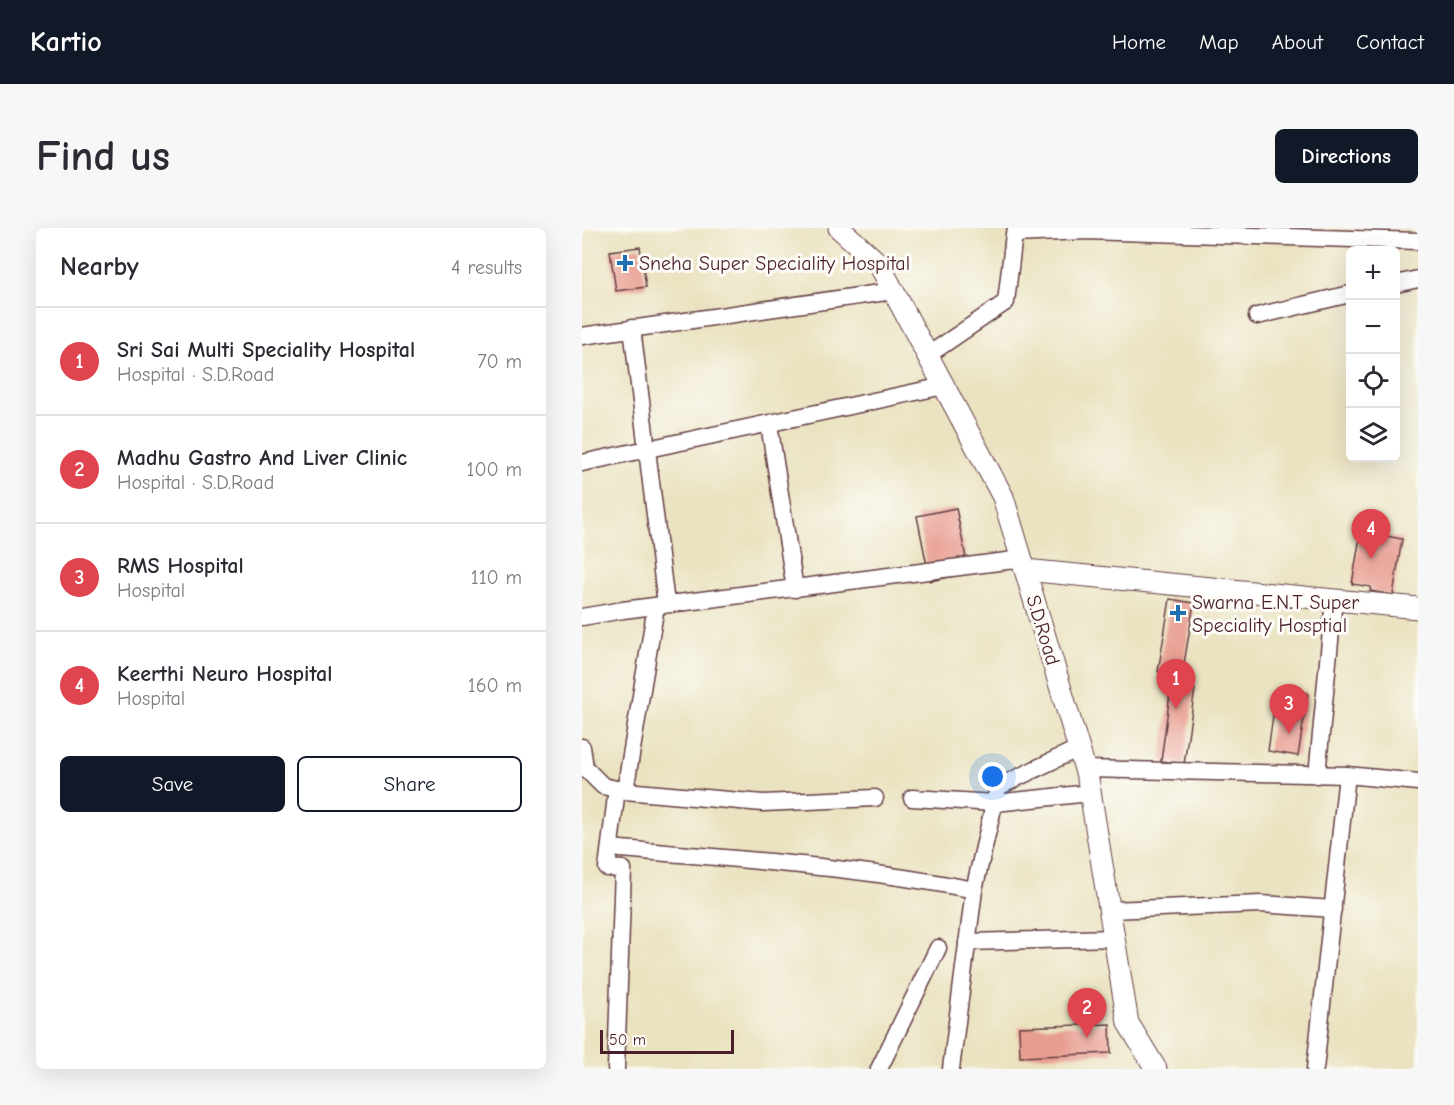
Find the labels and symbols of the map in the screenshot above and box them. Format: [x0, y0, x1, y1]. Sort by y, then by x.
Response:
place label: Sneha Super Speciality Hospital [639, 252, 910, 275]
marker: Sneha Super Speciality Hospital [616, 254, 634, 272]
pin: 4 [1352, 510, 1390, 559]
place label: Swarna E.N.T Super Speciality Hosptial [1192, 591, 1359, 637]
street label: S.D.Road [1021, 592, 1065, 668]
marker: Swarna E.N.T Super Speciality Hosptial [1169, 604, 1187, 622]
pin: 1 [1156, 660, 1196, 709]
pin: 3 [1270, 684, 1308, 734]
your location [978, 762, 1007, 791]
pin: 2 [1068, 988, 1106, 1038]
scale bar [600, 1027, 734, 1054]

